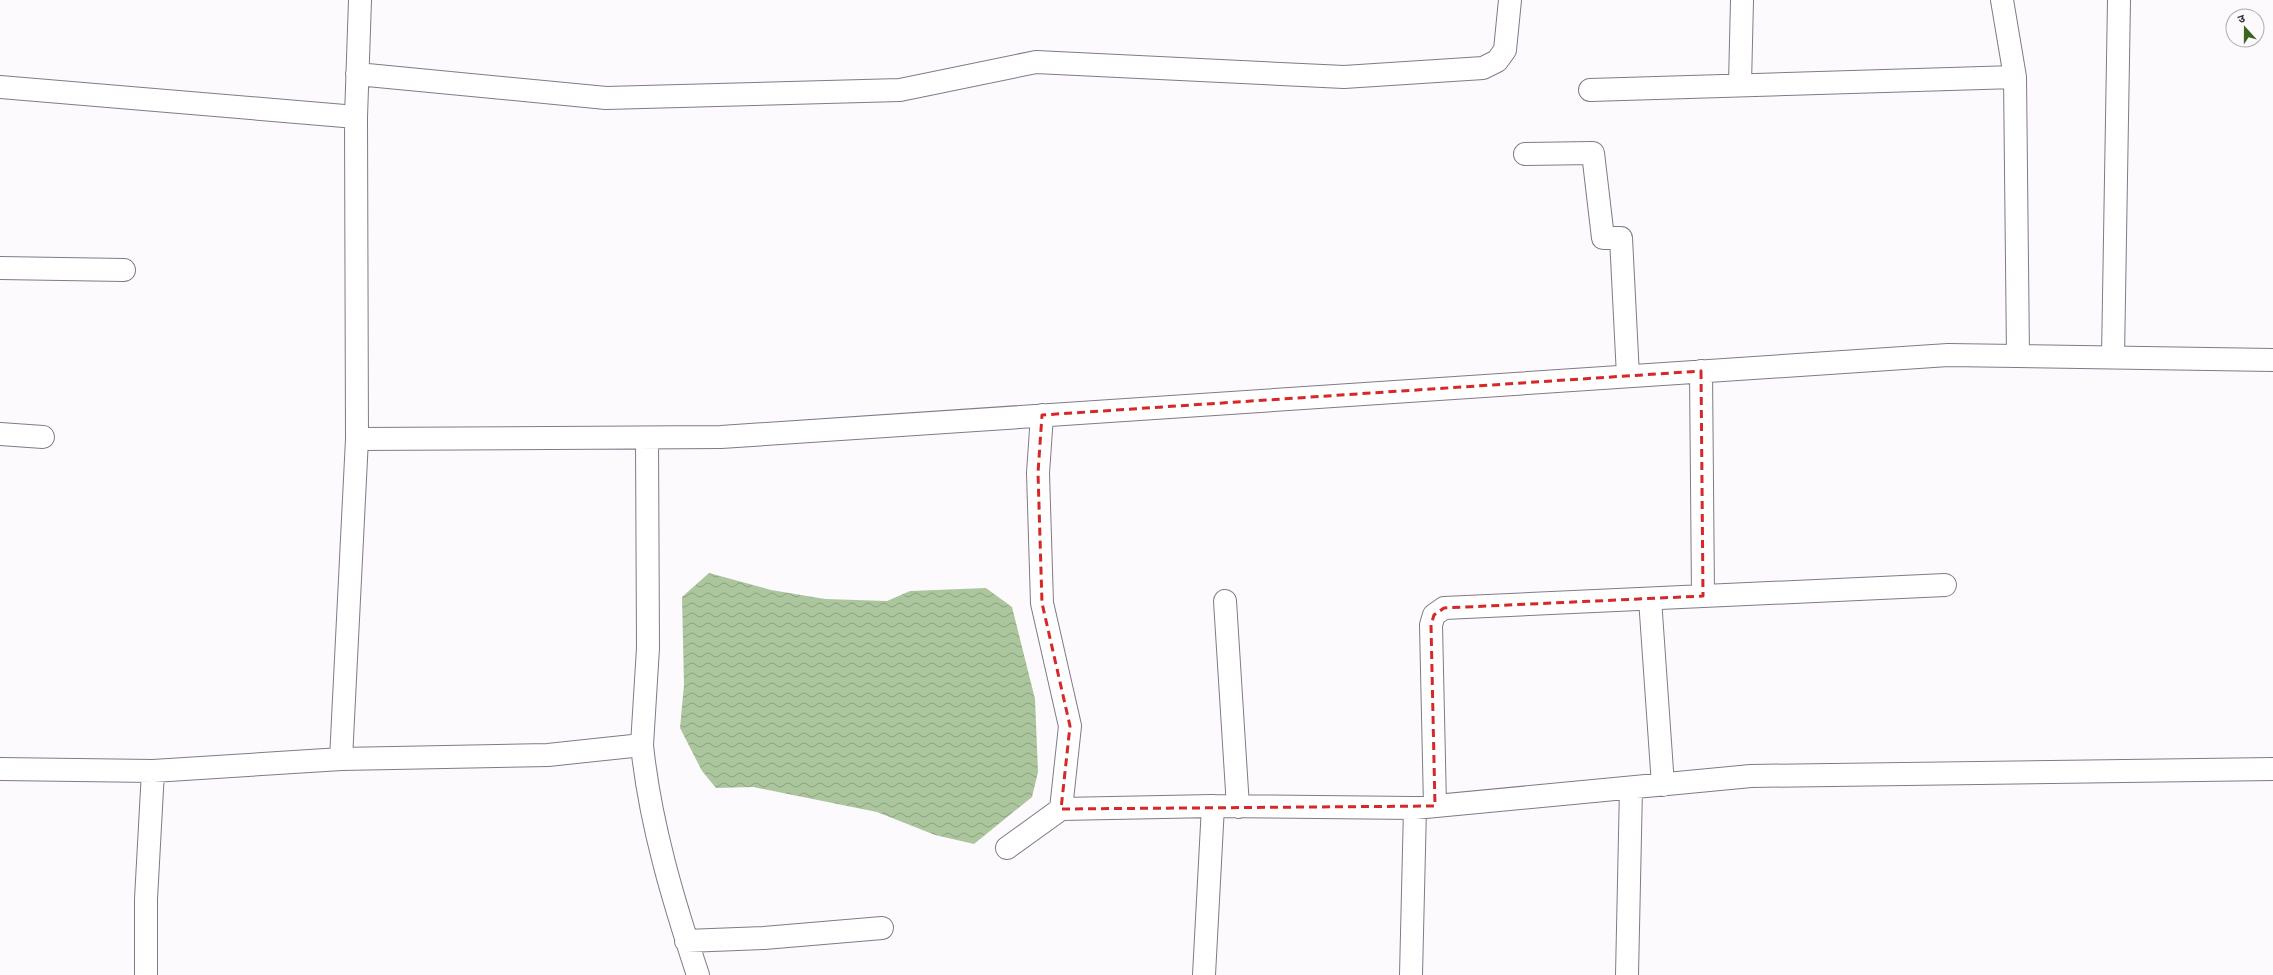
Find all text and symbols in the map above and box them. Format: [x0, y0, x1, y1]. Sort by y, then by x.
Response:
north arrow [2225, 8, 2265, 48]
text: उ [2236, 12, 2247, 25]

